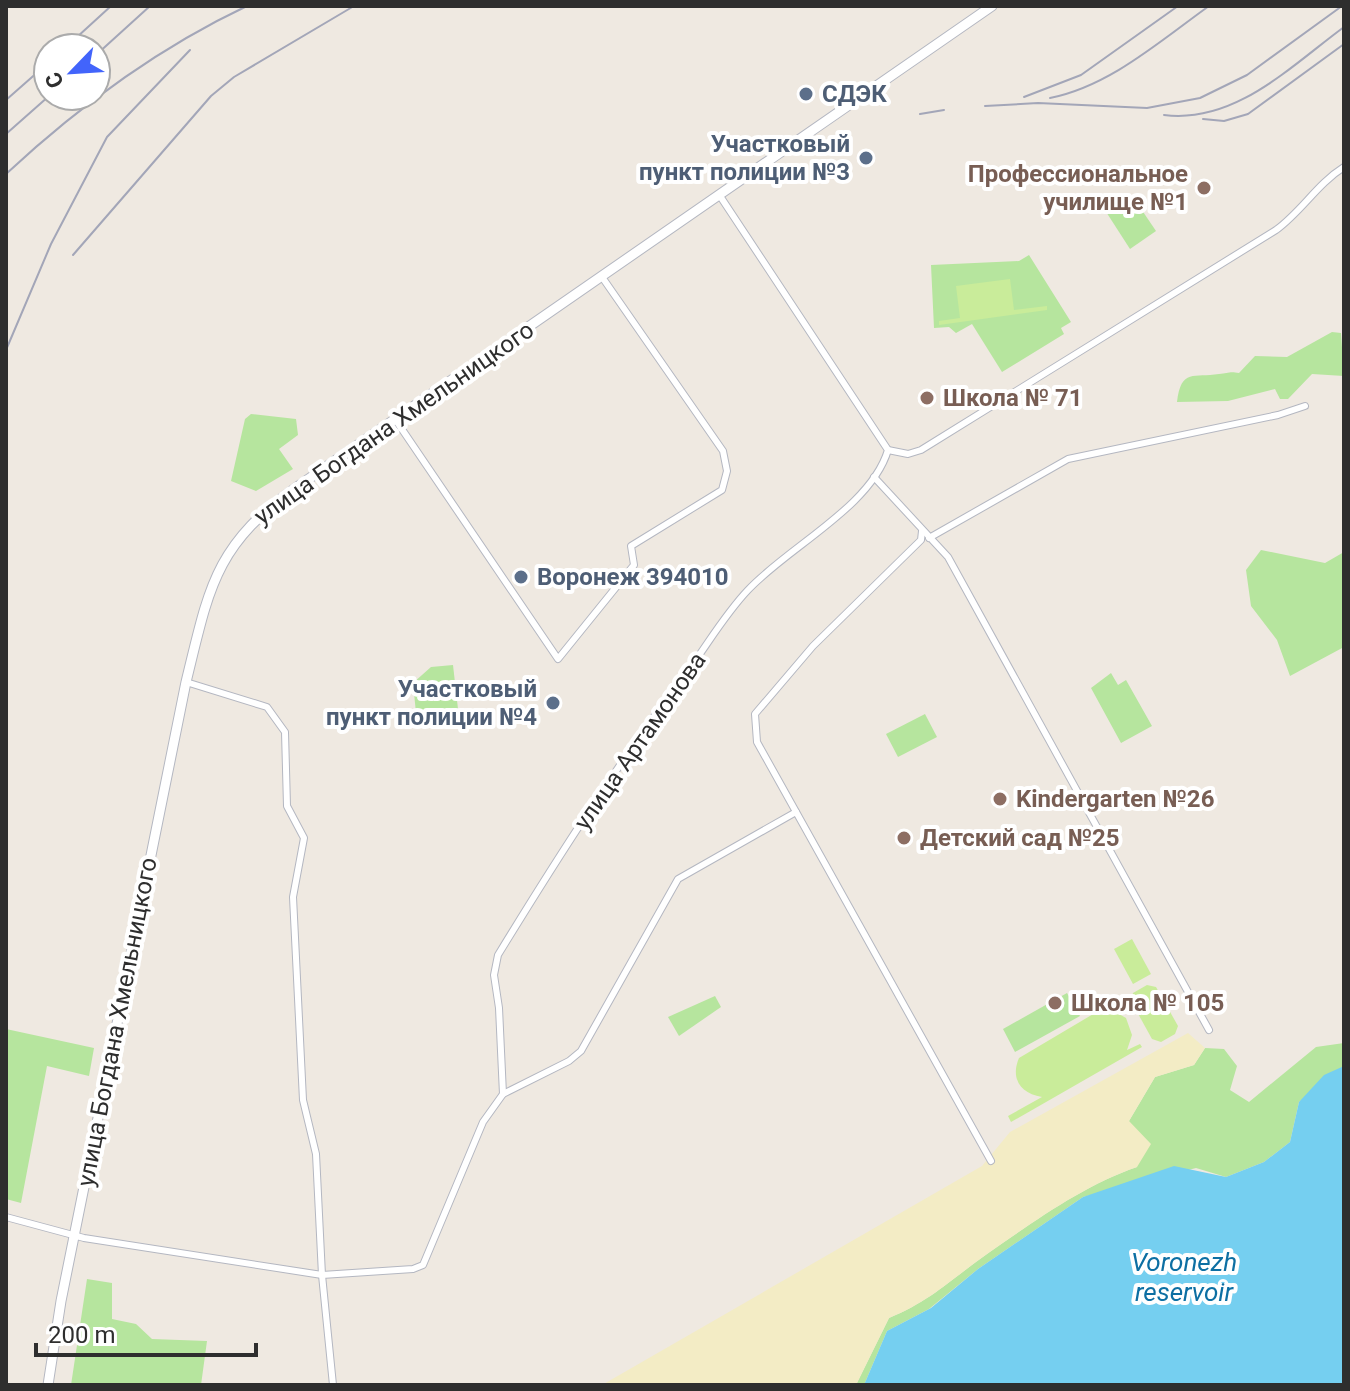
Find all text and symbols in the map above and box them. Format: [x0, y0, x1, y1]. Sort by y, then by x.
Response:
north arrow [32, 32, 112, 112]
text: С [40, 68, 69, 92]
place label: СДЭК [822, 80, 887, 108]
marker: СДЭК [797, 85, 815, 103]
place label: Участковый пункт полиции №3 [639, 130, 850, 186]
marker: Участковый пункт полиции №3 [857, 149, 875, 167]
place label: Профессиональное училище №1 [968, 160, 1188, 216]
marker: Профессиональное училище №1 [1195, 179, 1213, 197]
street label: улица Богдана Хмельницкого [249, 316, 539, 530]
place label: Школа № 71 [943, 384, 1083, 412]
marker: Школа № 71 [918, 389, 936, 407]
place label: Воронеж 394010 [537, 563, 729, 591]
marker: Воронеж 394010 [512, 568, 530, 586]
street label: улица Артамонова [568, 647, 712, 835]
place label: Участковый пункт полиции №4 [326, 675, 537, 731]
marker: Участковый пункт полиции №4 [544, 694, 562, 712]
place label: Kindergarten №26 [1016, 785, 1214, 813]
marker: Kindergarten №26 [991, 790, 1009, 808]
place label: Детский сад №25 [920, 824, 1120, 852]
marker: Детский сад №25 [895, 829, 913, 847]
street label: улица Богдана Хмельницкого [71, 855, 163, 1189]
place label: Школа № 105 [1071, 989, 1224, 1017]
marker: Школа № 105 [1046, 994, 1064, 1012]
water label: Voronezh reservoir [1131, 1247, 1237, 1307]
scale bar [36, 1307, 256, 1357]
text: 200 m [48, 1321, 115, 1349]

